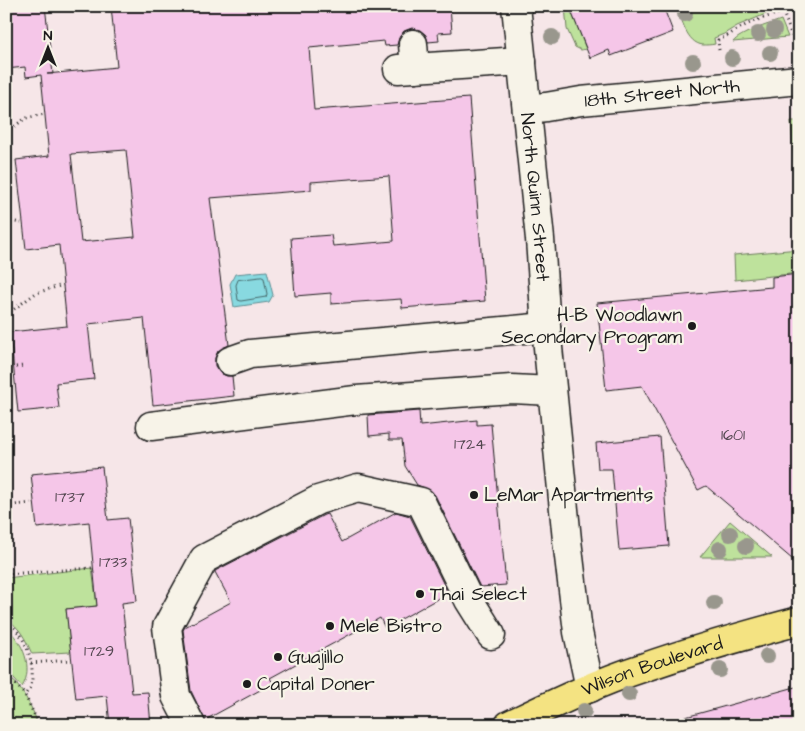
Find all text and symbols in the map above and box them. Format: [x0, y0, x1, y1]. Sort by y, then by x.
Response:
north arrow [22, 22, 72, 72]
text: N [44, 26, 53, 46]
street label: 18th Street North [583, 72, 741, 114]
street label: North Quinn Street [514, 111, 556, 282]
place label: H-B Woodlawn Secondary Program [501, 302, 682, 352]
marker: H-B Woodlawn Secondary Program [686, 320, 698, 332]
house number: 1601 [721, 424, 745, 446]
house number: 1724 [454, 433, 486, 455]
place label: LeMar Apartments [484, 482, 653, 509]
house number: 1737 [55, 486, 85, 508]
marker: LeMar Apartments [468, 489, 480, 501]
house number: 1733 [99, 551, 127, 573]
place label: Thai Select [430, 581, 527, 608]
marker: Thai Select [414, 588, 426, 600]
place label: Mele Bistro [340, 613, 442, 640]
marker: Mele Bistro [324, 620, 336, 632]
street label: Wilson Boulevard [577, 629, 726, 703]
house number: 1729 [84, 640, 114, 662]
place label: Guajillo [288, 644, 344, 671]
marker: Guajillo [272, 651, 284, 663]
place label: Capital Doner [257, 671, 375, 698]
marker: Capital Doner [241, 678, 253, 690]

